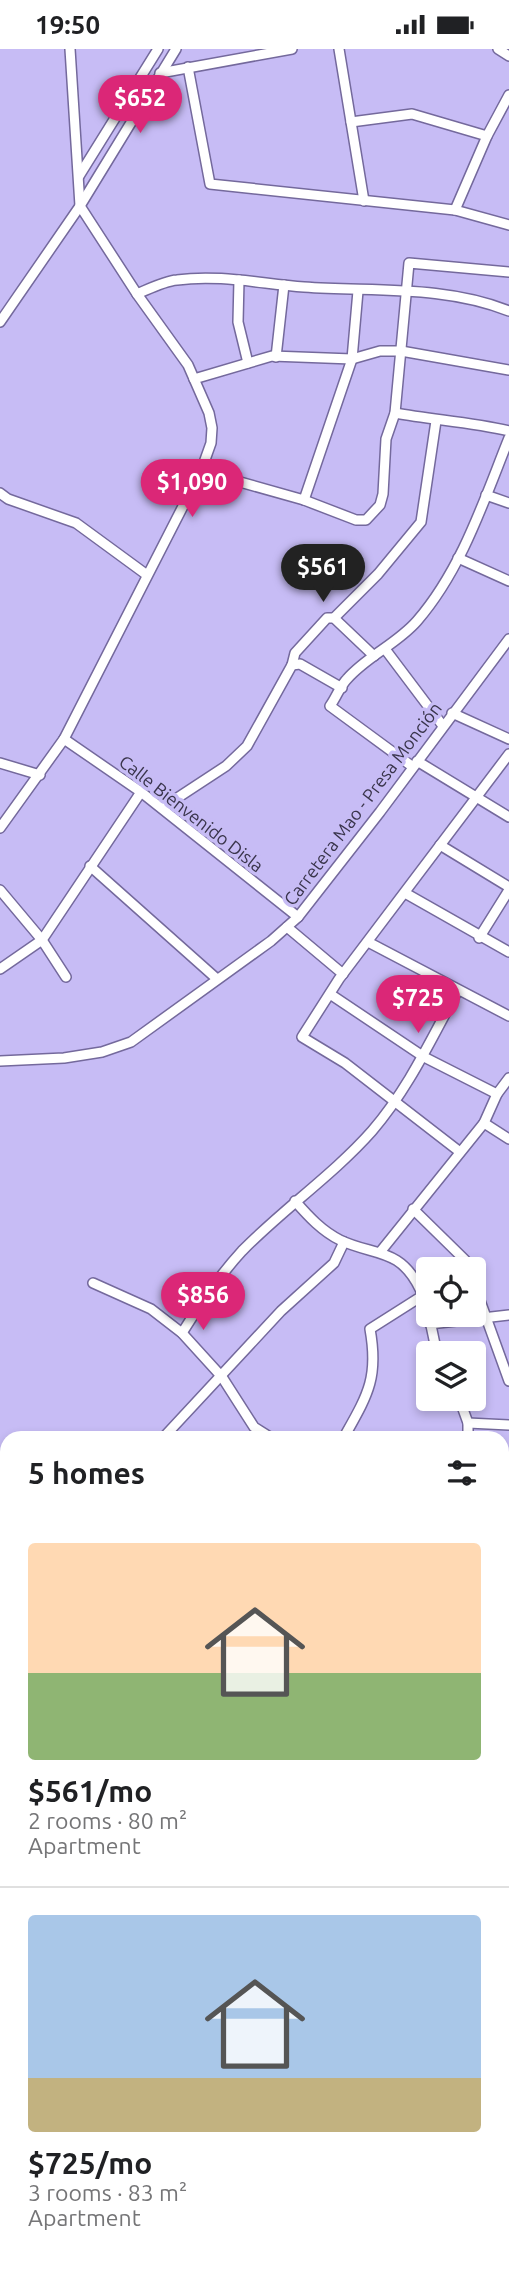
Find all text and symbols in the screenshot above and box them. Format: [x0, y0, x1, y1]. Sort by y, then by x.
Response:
text: 19:50 [35, 10, 100, 39]
pin: $652 [99, 76, 181, 135]
text: $652 [114, 85, 166, 110]
pin: $1,090 [135, 459, 249, 519]
text: $1,090 [157, 469, 227, 494]
pin: $561 [282, 545, 364, 604]
text: $561 [297, 554, 349, 579]
street label: Carretera Mao - Presa Monción [279, 698, 445, 909]
street label: Calle Bienvenido Disla [116, 751, 268, 876]
pin: $725 [377, 975, 459, 1035]
text: $725 [392, 985, 444, 1010]
map controls [416, 1257, 486, 1411]
button: locate [416, 1257, 486, 1327]
pin: $856 [162, 1273, 244, 1332]
text: $856 [177, 1282, 229, 1307]
button: layers [416, 1341, 486, 1411]
icon: filters [443, 1454, 481, 1492]
text: 5 homes [28, 1456, 145, 1490]
icon: home [192, 1589, 318, 1715]
text: $561/mo [28, 1774, 152, 1808]
text: 2 rooms · 80 m² [28, 1808, 187, 1833]
text: Apartment [28, 1833, 141, 1858]
icon: home [192, 1961, 318, 2087]
text: $725/mo [28, 2146, 152, 2180]
text: 3 rooms · 83 m² [28, 2180, 187, 2205]
text: Apartment [28, 2205, 141, 2230]

